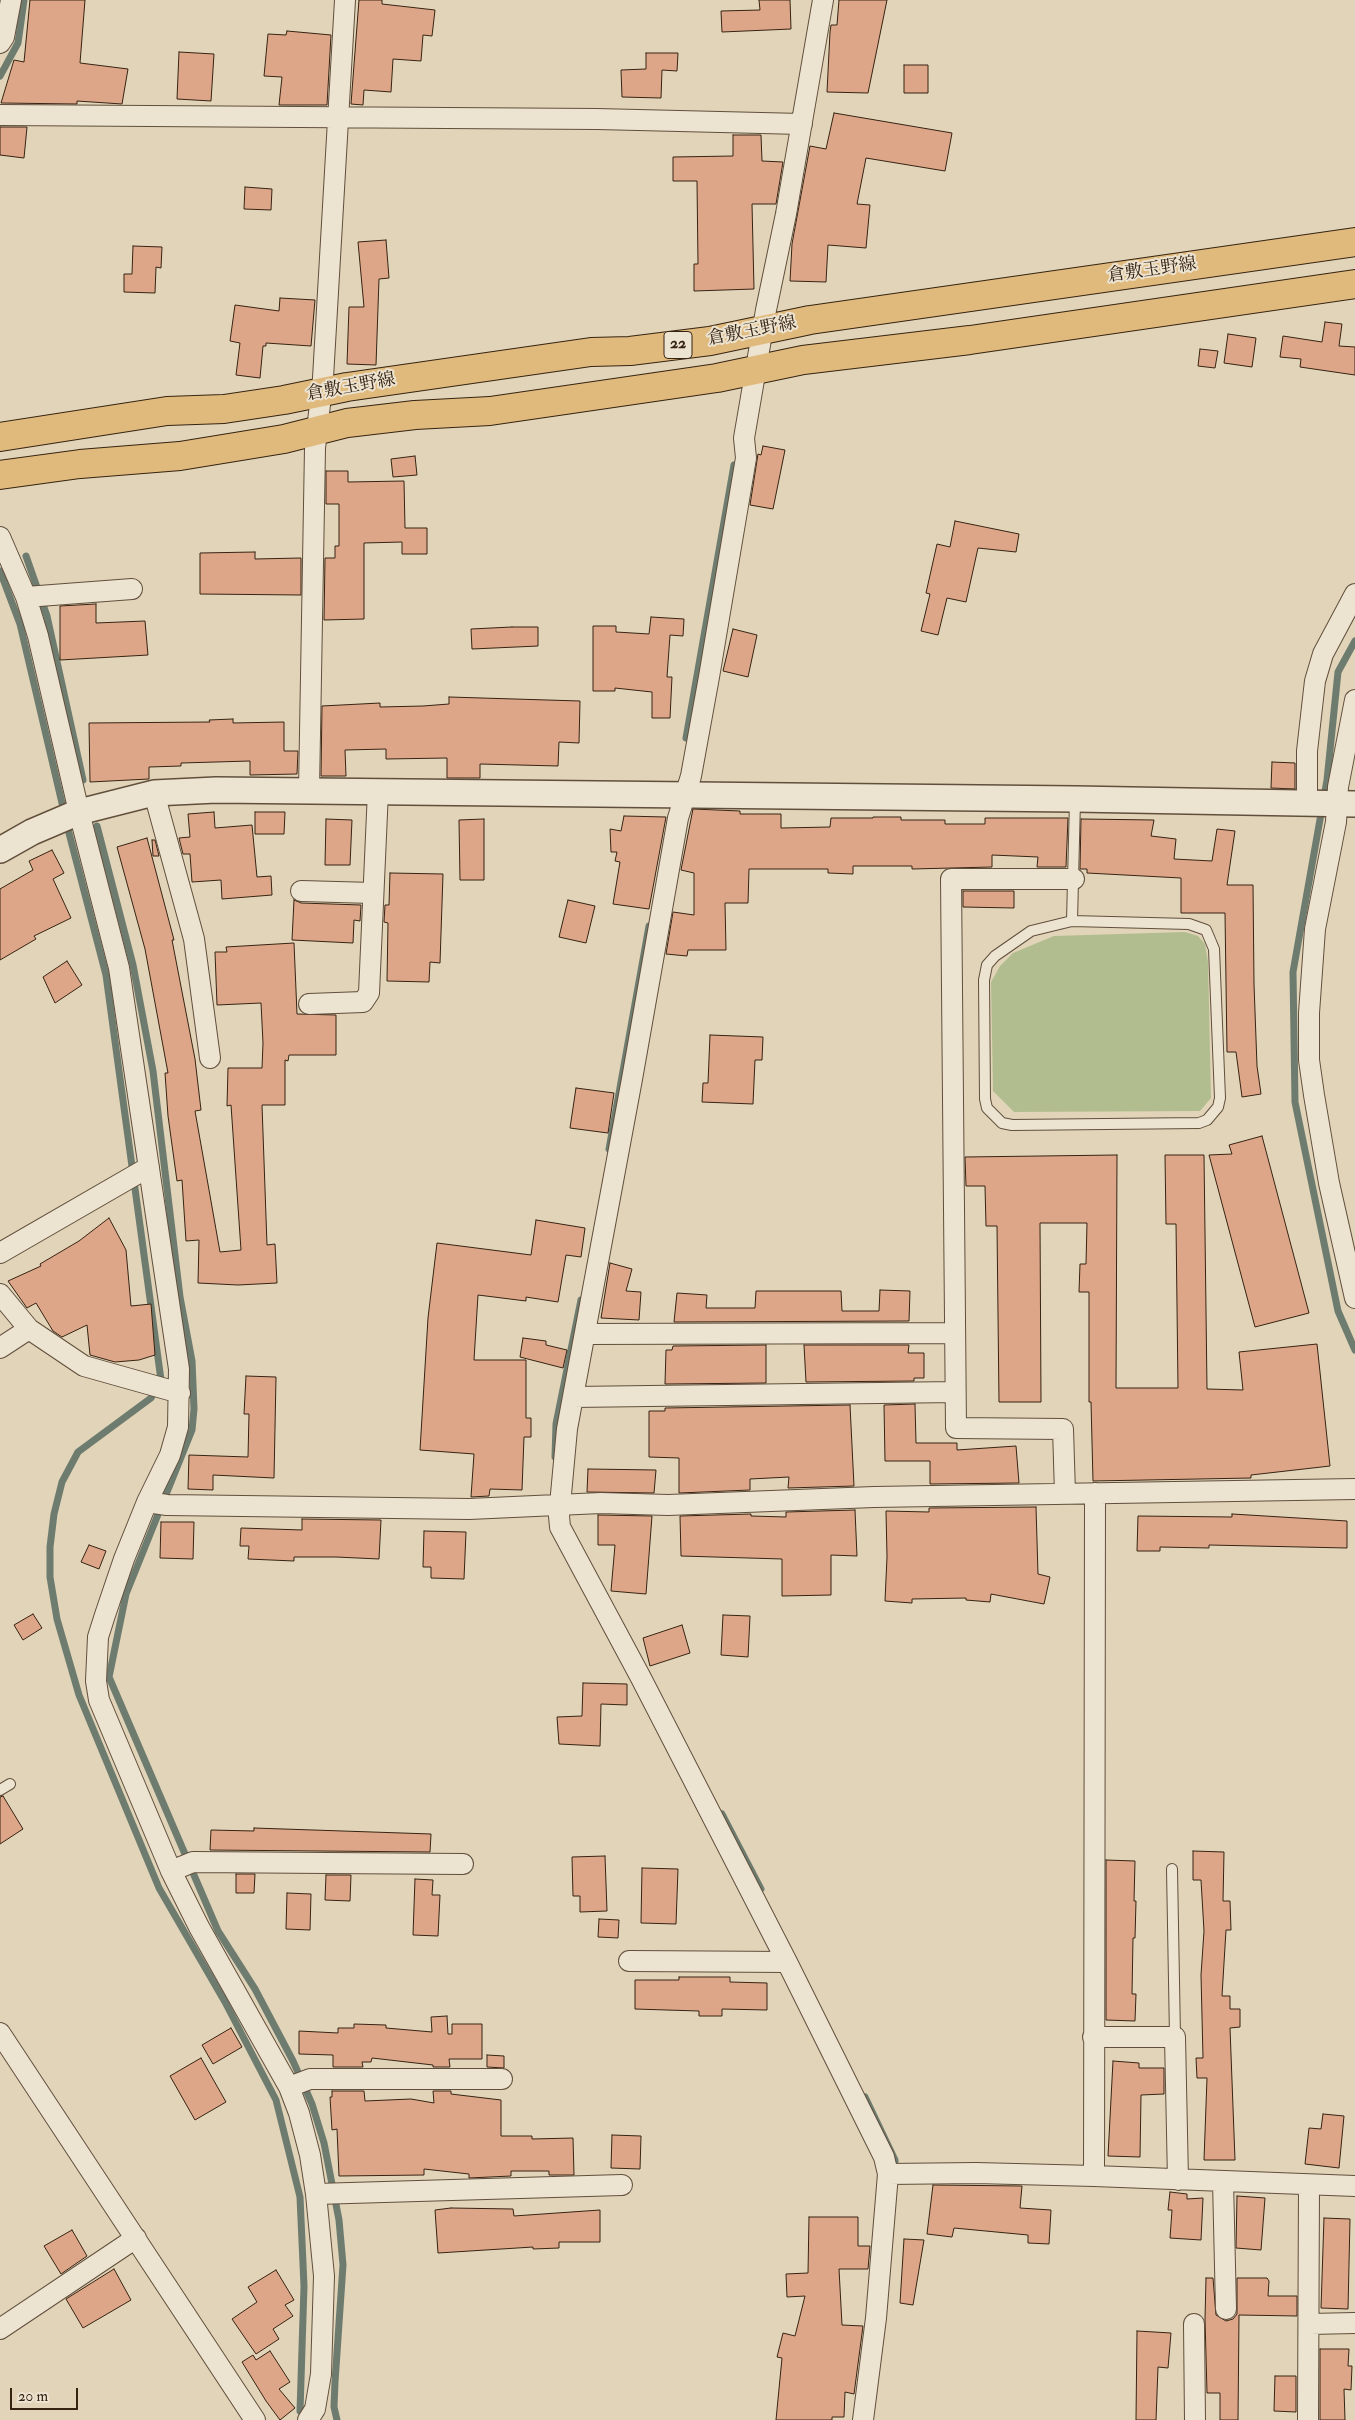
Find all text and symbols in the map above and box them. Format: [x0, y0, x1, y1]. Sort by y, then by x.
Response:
street label: 倉敷玉野線 [1106, 254, 1198, 288]
street label: 倉敷玉野線 [706, 313, 798, 351]
road number: 22 [664, 332, 692, 358]
street label: 倉敷玉野線 [305, 370, 397, 406]
scale bar [12, 2378, 80, 2410]
text: 20 m [18, 2387, 48, 2406]

